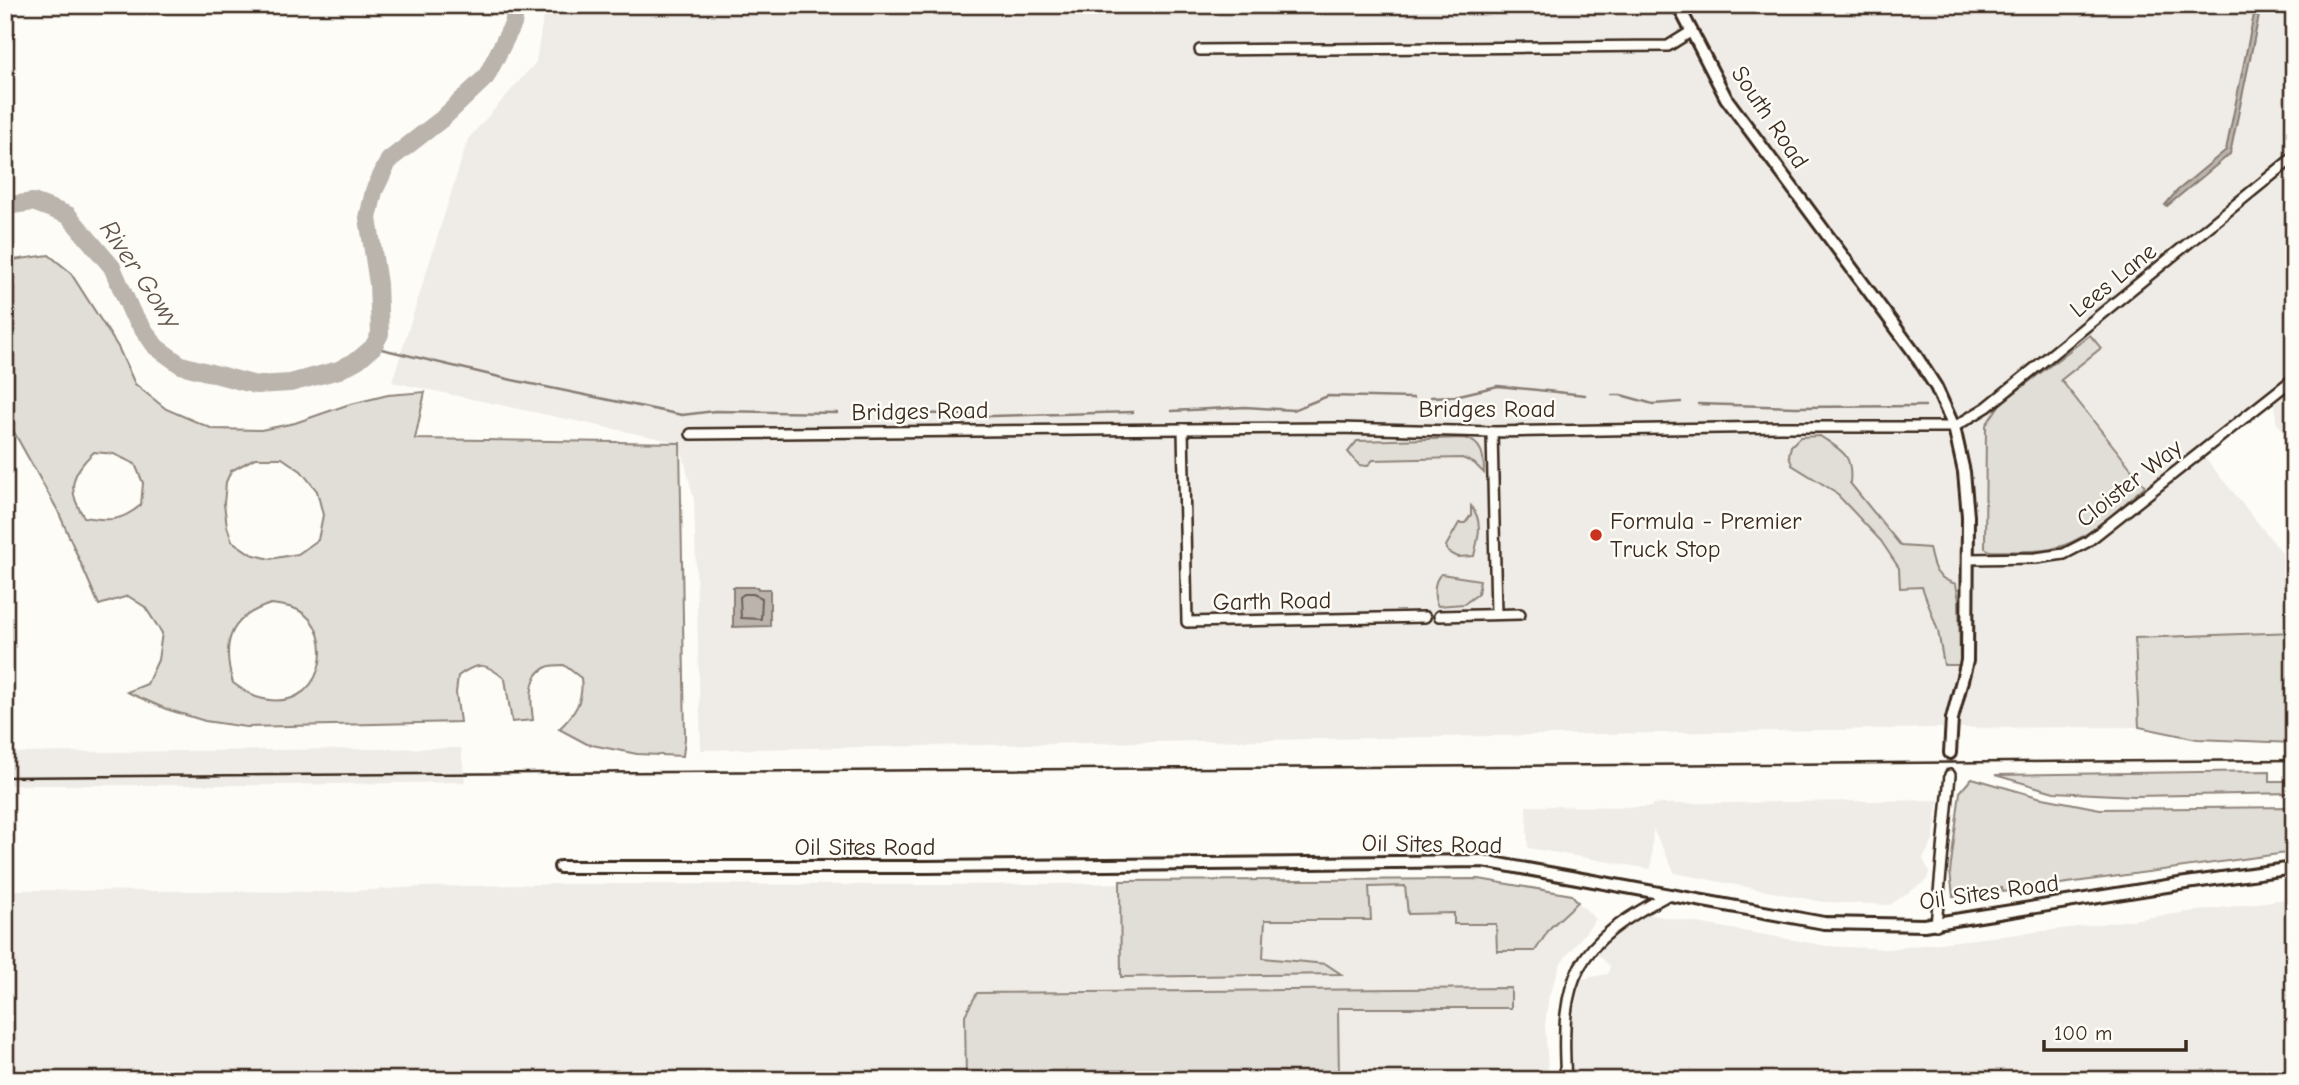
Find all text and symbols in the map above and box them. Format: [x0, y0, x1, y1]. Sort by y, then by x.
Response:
street label: South Road [1725, 60, 1815, 174]
water label: River Gowy [93, 215, 188, 335]
street label: Lees Lane [2064, 237, 2162, 323]
street label: Bridges Road [1418, 395, 1556, 423]
street label: Bridges Road [851, 396, 989, 426]
street label: Cloister Way [2071, 433, 2188, 533]
place label: Formula - Premier Truck Stop [1610, 507, 1802, 563]
marker: Formula - Premier Truck Stop [1588, 527, 1604, 543]
street label: Garth Road [1212, 586, 1332, 616]
street label: Oil Sites Road [1361, 829, 1503, 859]
street label: Oil Sites Road [795, 833, 935, 861]
street label: Oil Sites Road [1917, 868, 2061, 916]
scale bar [2044, 1008, 2185, 1052]
text: 100 m [2054, 1021, 2112, 1045]

